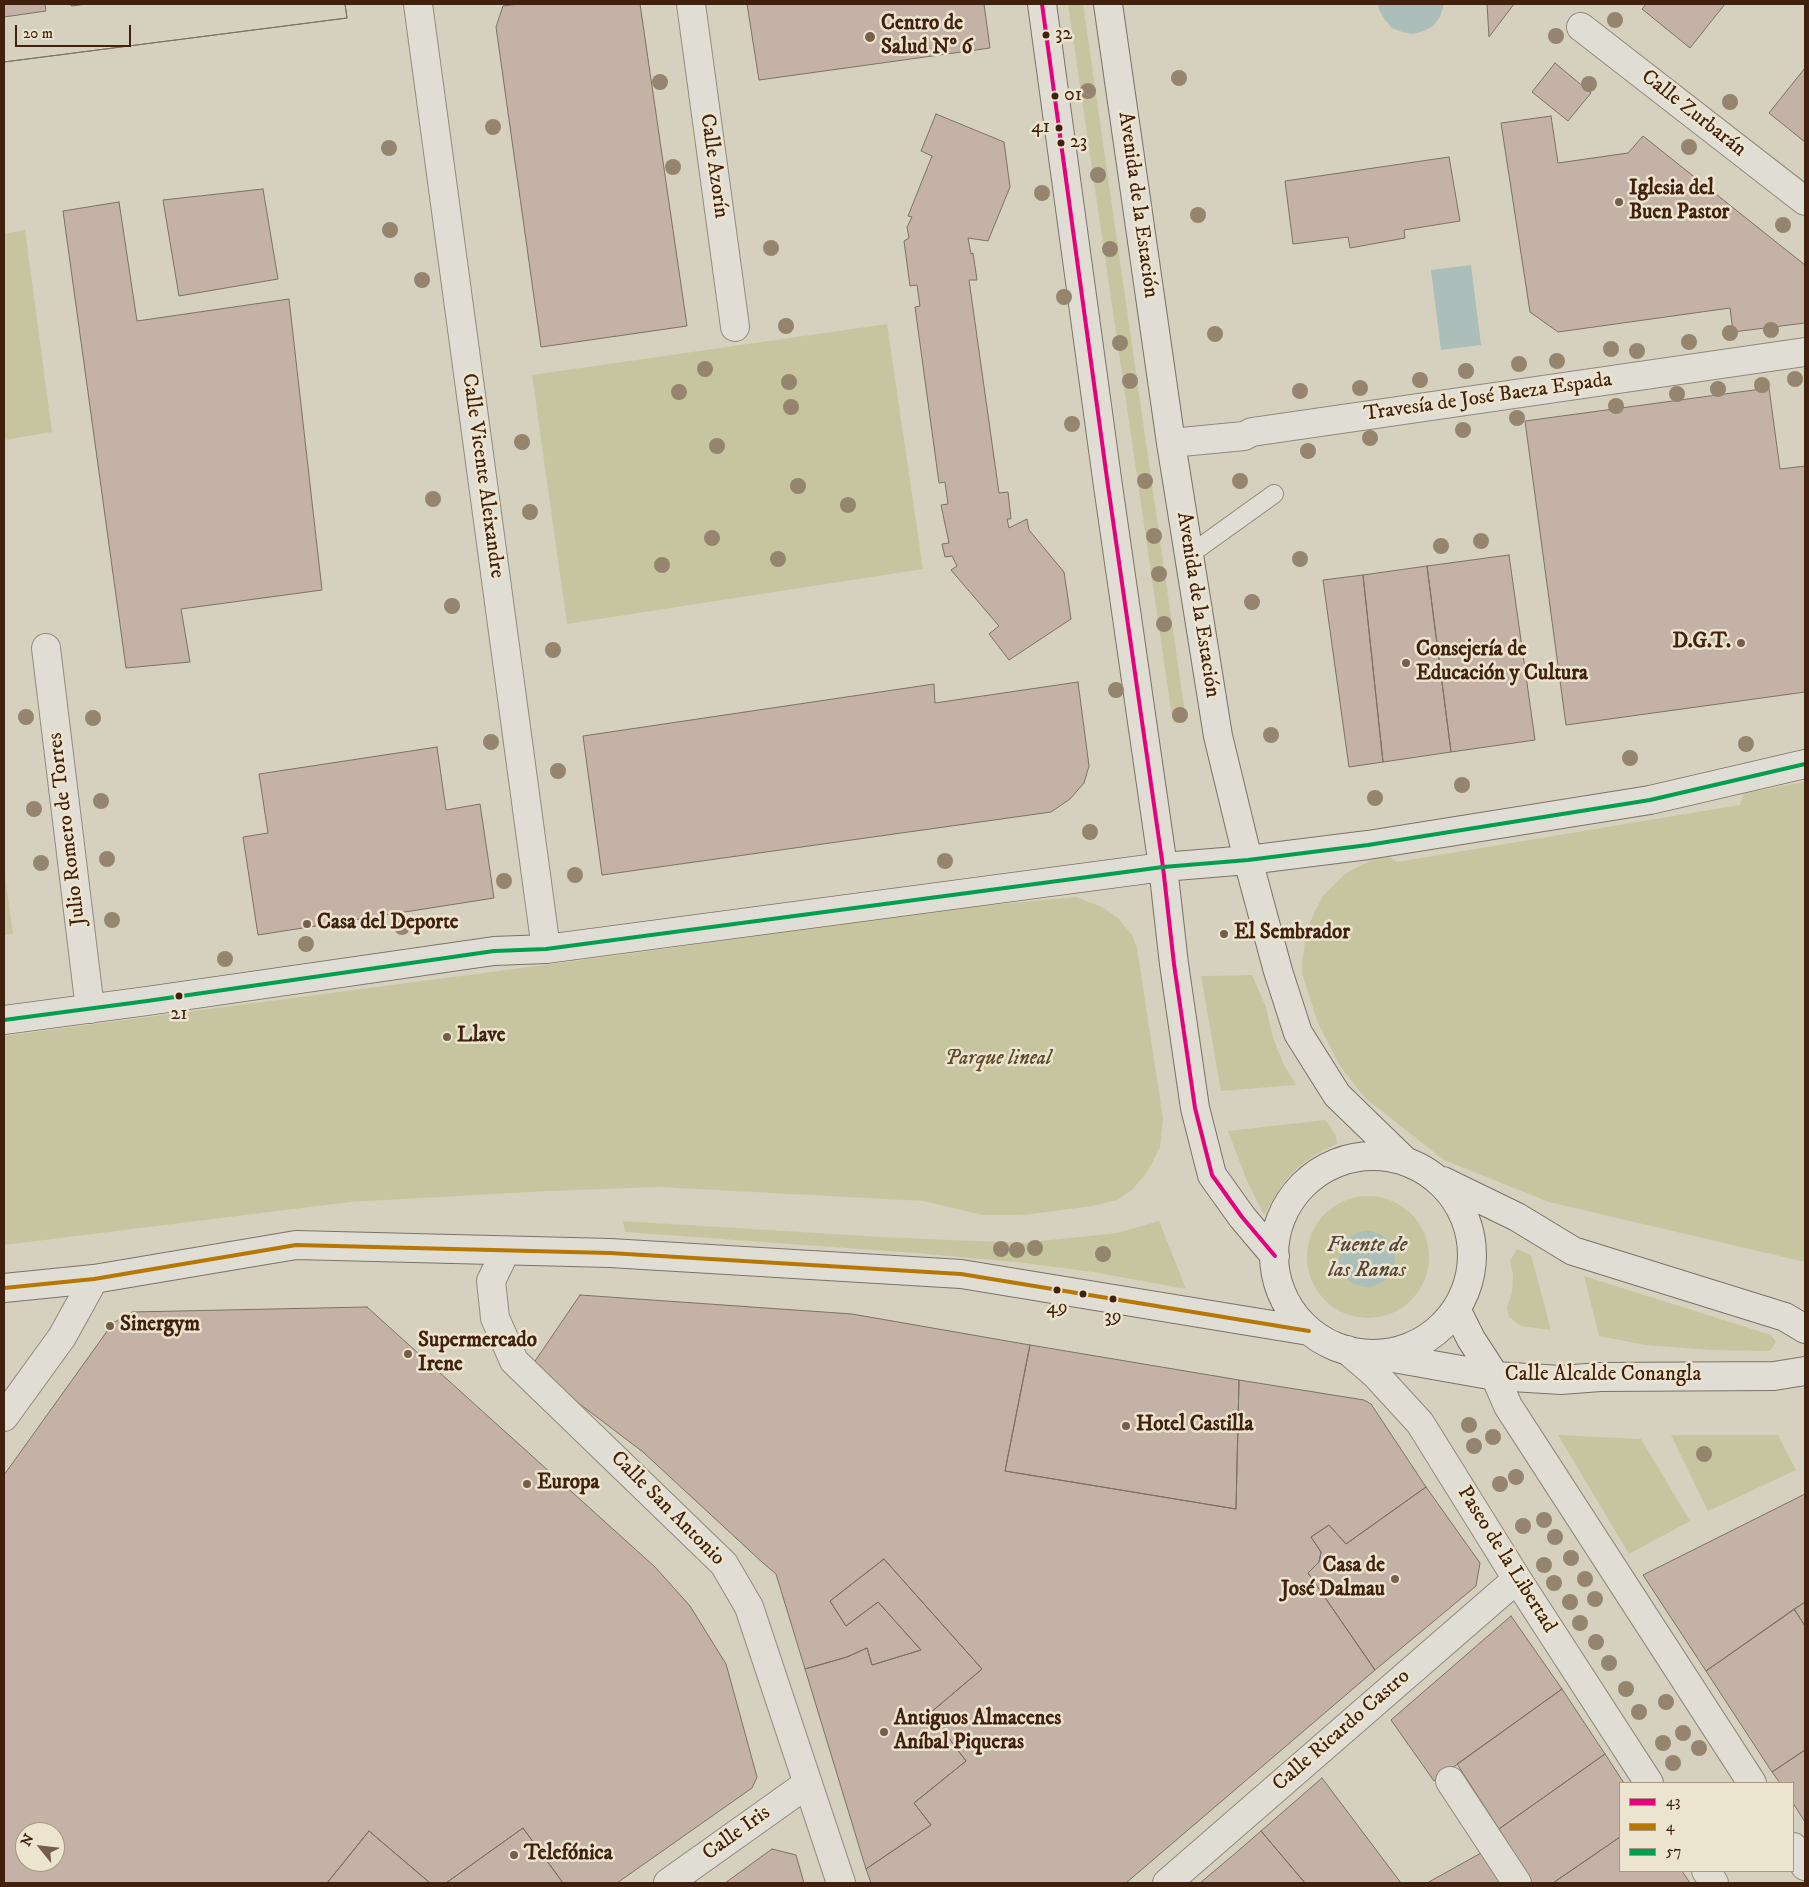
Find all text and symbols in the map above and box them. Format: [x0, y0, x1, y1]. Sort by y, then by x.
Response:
place label: Centro de Salud Nº 6 [881, 12, 972, 62]
scale bar [18, 15, 134, 47]
place label: 32 [1055, 23, 1072, 47]
text: 20 m [23, 24, 53, 43]
marker: Centro de Salud Nº 6 [863, 30, 877, 44]
marker: 32 [1041, 30, 1051, 40]
street label: Calle Zurbarán [1635, 65, 1751, 163]
place label: 01 [1064, 84, 1082, 108]
marker: 01 [1050, 91, 1060, 101]
street label: Avenida de la Estación [1111, 110, 1163, 300]
street label: Calle Azorín [693, 112, 733, 220]
place label: 41 [1031, 116, 1050, 140]
marker: 41 [1054, 123, 1064, 133]
place label: 23 [1070, 131, 1087, 155]
marker: 23 [1056, 138, 1066, 148]
place label: Iglesia del Buen Pastor [1629, 177, 1729, 227]
marker: Iglesia del Buen Pastor [1613, 196, 1625, 208]
street label: Travesía de José Baeza Espada [1362, 368, 1614, 428]
street label: Calle Vicente Aleixandre [455, 372, 509, 580]
street label: Avenida de la Estación [1170, 510, 1224, 700]
place label: D.G.T. [1672, 630, 1731, 656]
marker: D.G.T. [1735, 637, 1747, 649]
place label: Consejería de Educación y Cultura [1416, 638, 1588, 688]
marker: Consejería de Educación y Cultura [1400, 657, 1412, 669]
street label: Julio Romero de Torres [44, 731, 92, 927]
place label: Casa del Deporte [317, 911, 459, 937]
marker: Casa del Deporte [301, 918, 313, 930]
place label: El Sembrador [1234, 921, 1350, 947]
marker: El Sembrador [1218, 928, 1230, 940]
marker: 21 [174, 991, 184, 1001]
place label: 21 [170, 1003, 188, 1027]
place label: Llave [457, 1024, 505, 1050]
marker: Llave [441, 1031, 453, 1043]
park label: Parque lineal [945, 1047, 1051, 1073]
water label: Fuente de las Ranas [1327, 1233, 1407, 1284]
marker: 49 [1052, 1285, 1062, 1295]
unlabelled marker [1078, 1289, 1088, 1299]
marker: 39 [1108, 1294, 1118, 1304]
place label: 49 [1046, 1297, 1068, 1321]
place label: 39 [1104, 1306, 1122, 1330]
place label: Sinergym [120, 1313, 200, 1339]
marker: Sinergym [104, 1320, 116, 1332]
place label: Supermercado Irene [418, 1329, 537, 1379]
marker: Supermercado Irene [402, 1348, 414, 1360]
street label: Calle Alcalde Conangla [1505, 1363, 1701, 1389]
place label: Hotel Castilla [1136, 1413, 1253, 1439]
marker: Hotel Castilla [1120, 1420, 1132, 1432]
street label: Calle San Antonio [604, 1446, 730, 1572]
place label: Europa [537, 1471, 599, 1497]
marker: Europa [521, 1478, 533, 1490]
street label: Paseo de la Libertad [1451, 1482, 1561, 1638]
place label: Casa de José Dalmau [1281, 1554, 1385, 1604]
marker: Casa de José Dalmau [1389, 1573, 1401, 1585]
street label: Calle Ricardo Castro [1268, 1665, 1416, 1797]
place label: Antiguos Almacenes Aníbal Piqueras [894, 1707, 1061, 1757]
marker: Antiguos Almacenes Aníbal Piqueras [878, 1726, 890, 1738]
legend [1619, 1782, 1794, 1872]
text: 43 [1666, 1792, 1680, 1811]
street label: Calle Iris [698, 1801, 776, 1867]
text: 4 [1666, 1817, 1675, 1836]
north arrow [15, 1822, 65, 1872]
text: N [17, 1831, 38, 1850]
place label: Telefónica [524, 1842, 613, 1868]
text: 57 [1666, 1842, 1681, 1861]
marker: Telefónica [508, 1849, 520, 1861]

